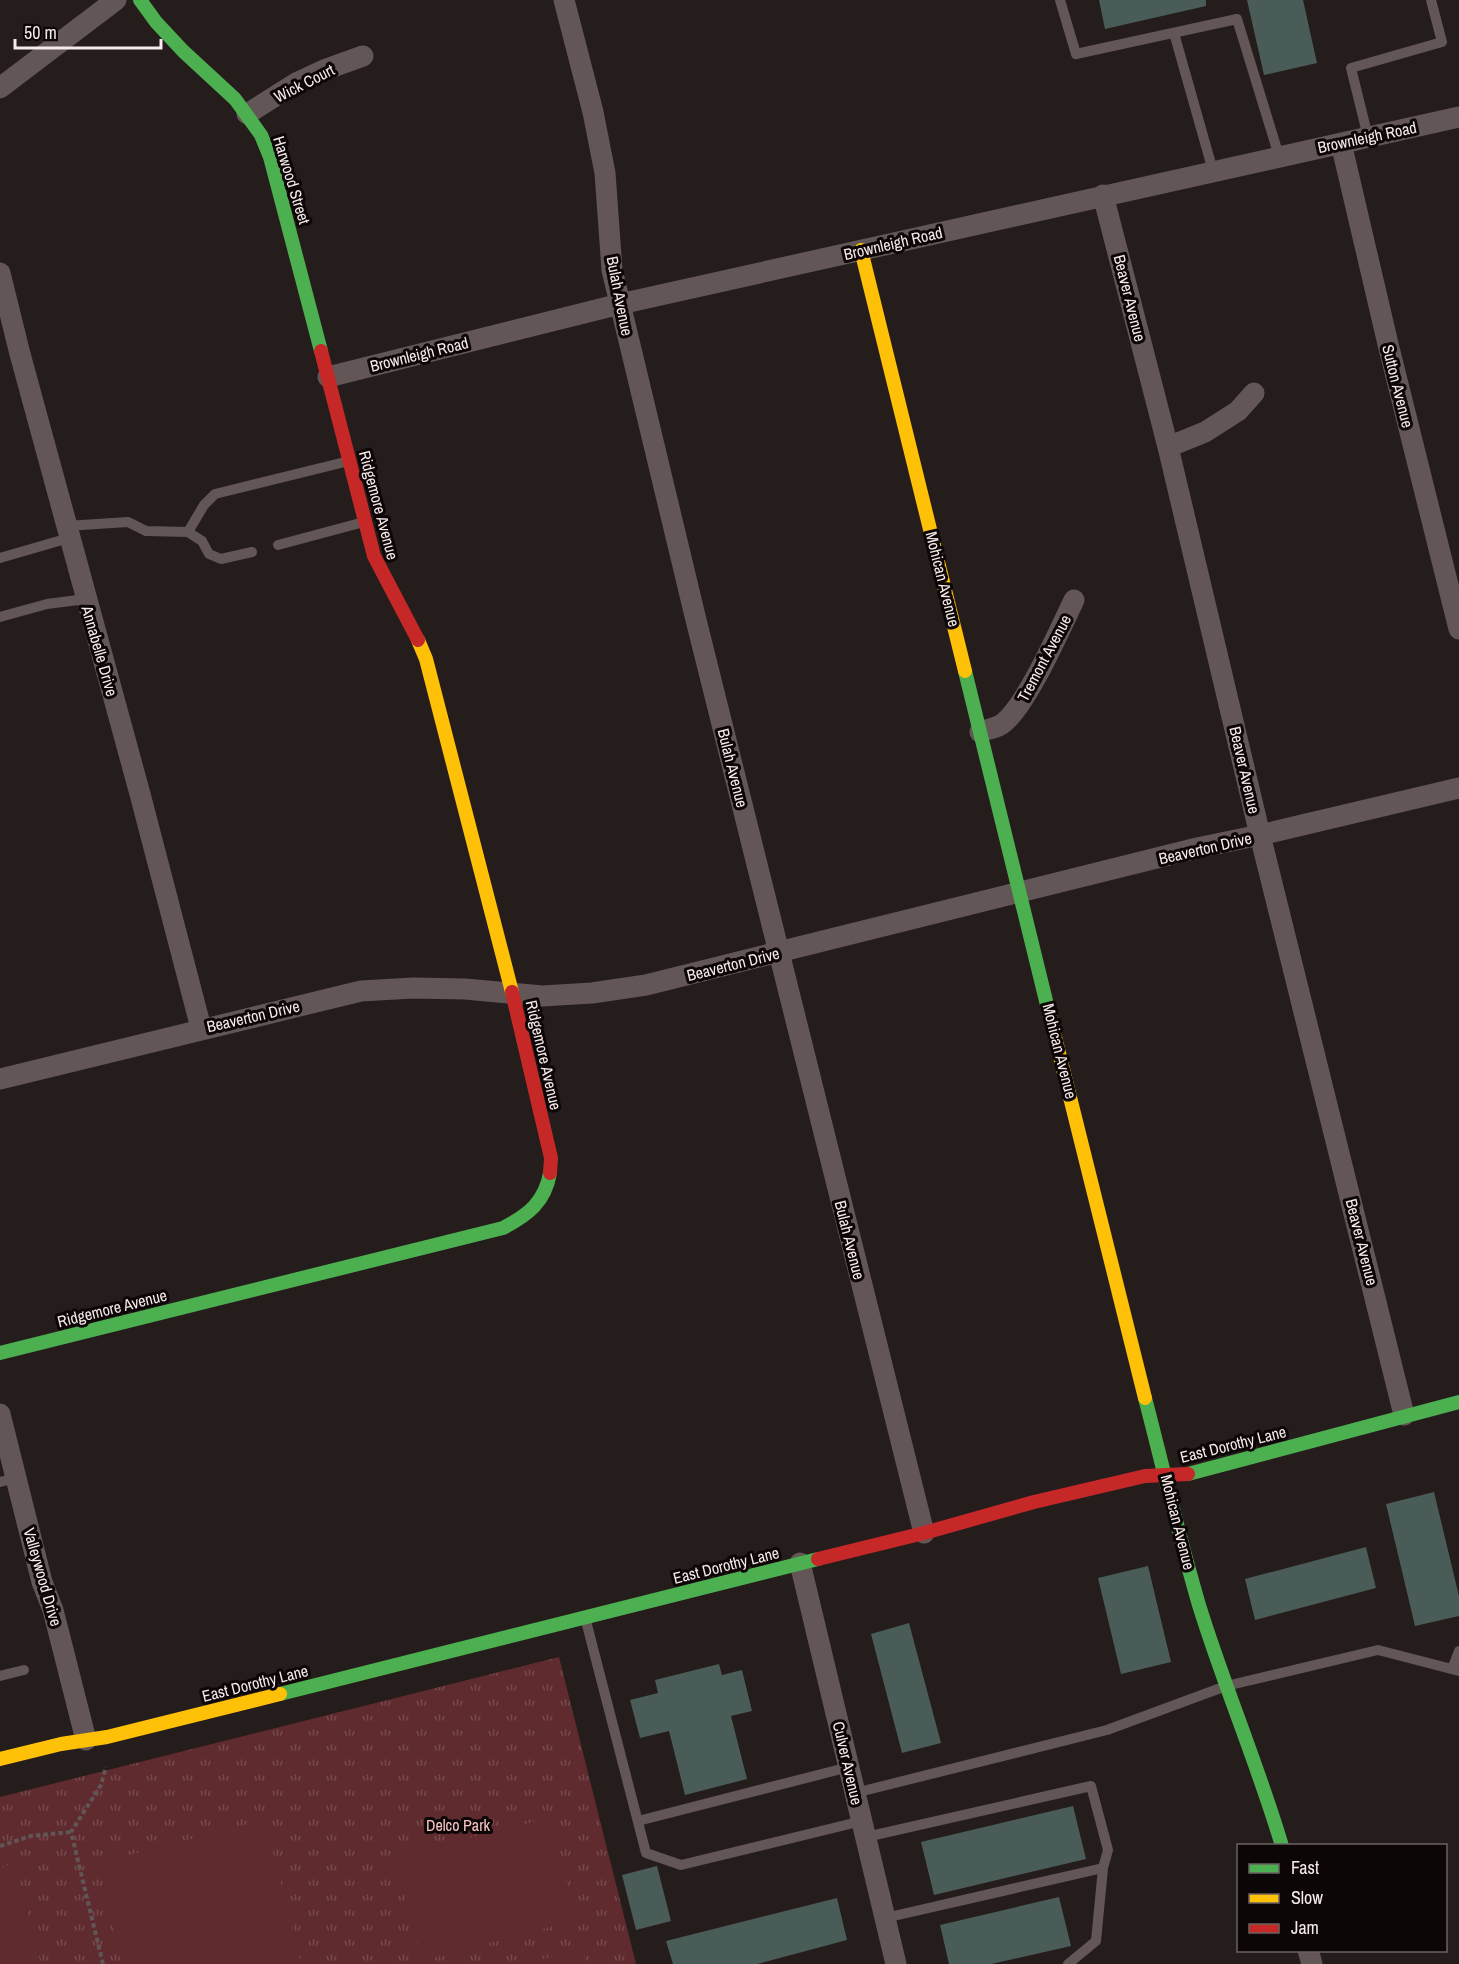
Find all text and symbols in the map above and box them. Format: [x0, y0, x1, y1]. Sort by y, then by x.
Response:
scale bar [15, 12, 160, 50]
text: 50 m [24, 20, 57, 45]
street label: Wick Court [270, 58, 338, 108]
street label: Brownleigh Road [1315, 116, 1419, 158]
street label: Harwood Street [268, 133, 316, 227]
street label: Brownleigh Road [841, 221, 945, 265]
street label: Beaver Avenue [1109, 252, 1151, 344]
street label: Bulah Avenue [601, 254, 639, 338]
street label: Brownleigh Road [368, 331, 470, 377]
street label: Sutton Avenue [1377, 342, 1419, 430]
street label: Ridgemore Avenue [354, 448, 404, 562]
street label: Mohican Avenue [921, 529, 965, 629]
street label: Annabelle Drive [76, 602, 123, 699]
street label: Tremont Avenue [1012, 611, 1076, 705]
street label: Beaver Avenue [1224, 724, 1266, 816]
street label: Bulah Avenue [713, 726, 753, 810]
street label: Beaverton Drive [1156, 827, 1254, 869]
street label: Beaverton Drive [684, 942, 782, 986]
street label: Beaverton Drive [204, 995, 302, 1037]
street label: Ridgemore Avenue [521, 998, 567, 1112]
street label: Mohican Avenue [1038, 1001, 1082, 1101]
street label: Beaver Avenue [1341, 1196, 1383, 1288]
street label: Bulah Avenue [830, 1198, 870, 1282]
street label: Ridgemore Avenue [55, 1284, 169, 1332]
street label: East Dorothy Lane [1178, 1420, 1288, 1468]
street label: Mohican Avenue [1156, 1472, 1200, 1572]
street label: Valleywood Drive [18, 1525, 68, 1629]
street label: East Dorothy Lane [671, 1541, 781, 1589]
street label: East Dorothy Lane [200, 1659, 310, 1707]
street label: Culver Avenue [828, 1719, 868, 1807]
park label: Delco Park [426, 1814, 491, 1836]
legend [1237, 1844, 1447, 1952]
text: Fast [1291, 1855, 1319, 1880]
text: Slow [1291, 1885, 1323, 1910]
text: Jam [1291, 1915, 1319, 1940]

